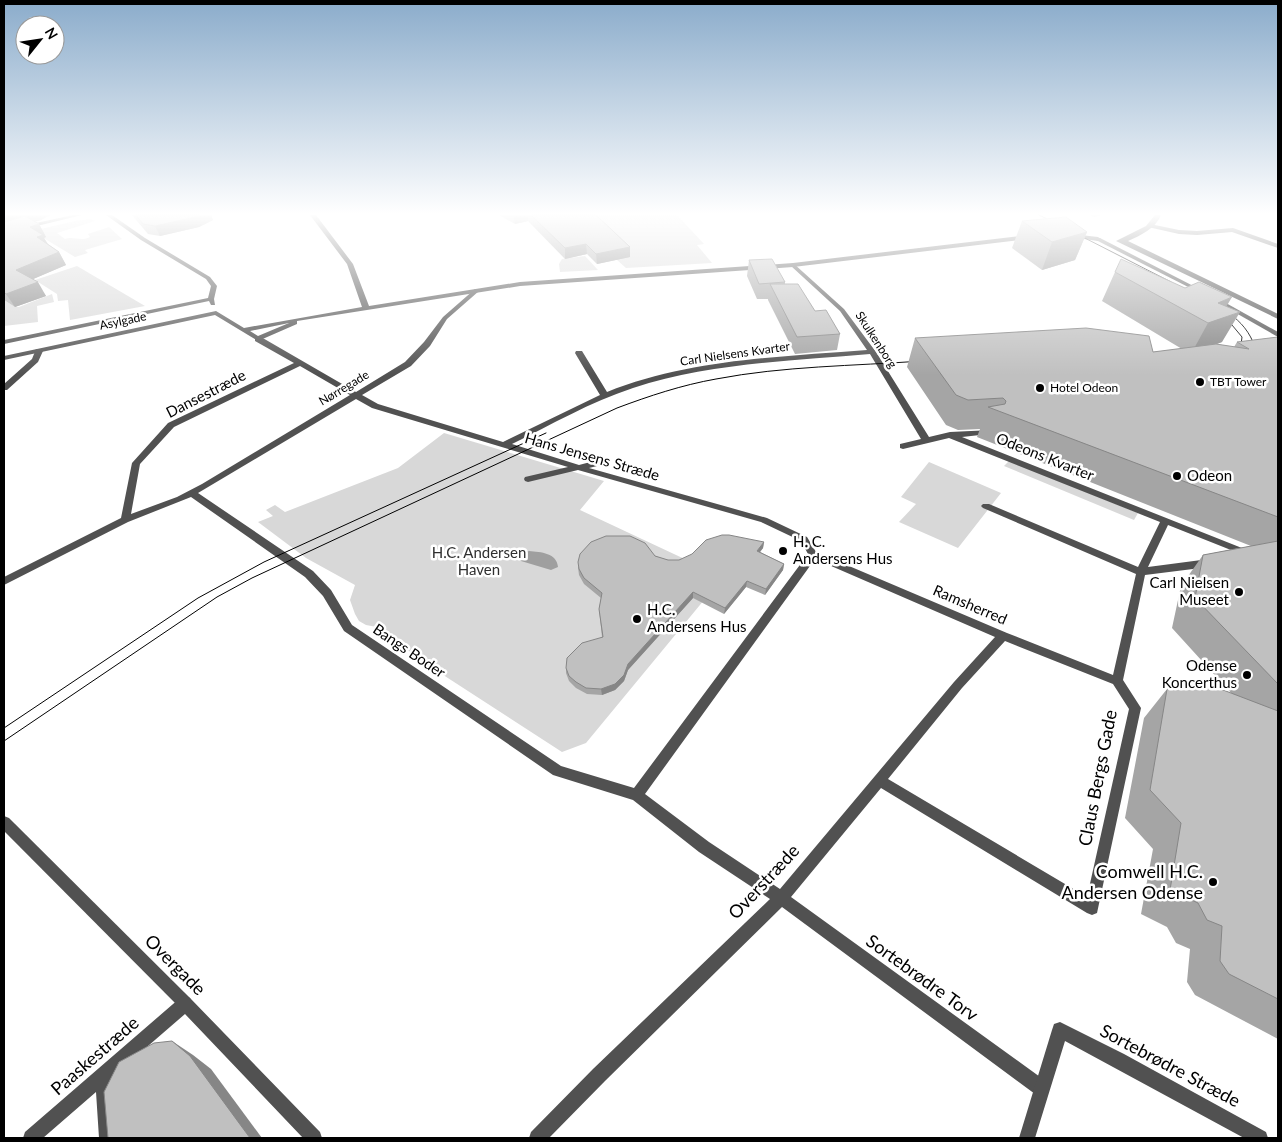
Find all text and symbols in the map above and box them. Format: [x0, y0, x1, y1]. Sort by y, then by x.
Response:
north arrow [15, 15, 65, 65]
text: N [42, 24, 62, 42]
street label: Asylgade [98, 308, 148, 333]
street label: Skulkenborg [852, 308, 900, 371]
street label: Carl Nielsens Kvarter [679, 338, 791, 369]
street label: Dansestræde [163, 365, 248, 421]
street label: Nørregade [316, 367, 372, 408]
place label: TBT Tower [1210, 374, 1267, 389]
marker: TBT Tower [1194, 376, 1206, 388]
place label: Hotel Odeon [1050, 380, 1118, 395]
marker: Hotel Odeon [1034, 382, 1046, 394]
street label: Hans Jensens Stræde [523, 428, 662, 484]
street label: Odeons Kvarter [994, 428, 1097, 484]
place label: Odeon [1187, 466, 1232, 484]
marker: Odeon [1171, 470, 1183, 482]
place label: H. C. Andersens Hus [793, 532, 893, 567]
park label: H.C. Andersen Haven [432, 543, 526, 578]
marker: H. C. Andersens Hus [777, 545, 789, 557]
place label: Carl Nielsen Museet [1150, 573, 1230, 608]
street label: Ramsherred [931, 580, 1010, 628]
marker: Carl Nielsen Museet [1233, 586, 1245, 598]
place label: H.C. Andersens Hus [647, 600, 747, 635]
marker: H.C. Andersens Hus [631, 613, 643, 625]
street label: Bangs Boder [370, 619, 450, 681]
place label: Odense Koncerthus [1162, 656, 1237, 691]
marker: Odense Koncerthus [1241, 669, 1253, 681]
street label: Claus Bergs Gade [1073, 708, 1121, 848]
street label: Overstræde [723, 839, 803, 923]
place label: Comwell H.C. Andersen Odense [1062, 860, 1203, 903]
marker: Comwell H.C. Andersen Odense [1207, 876, 1219, 888]
street label: Overgade [141, 929, 211, 999]
street label: Sortebrødre Torv [862, 929, 983, 1026]
street label: Paaskestræde [46, 1011, 143, 1099]
street label: Sortebrødre Stræde [1097, 1019, 1244, 1111]

